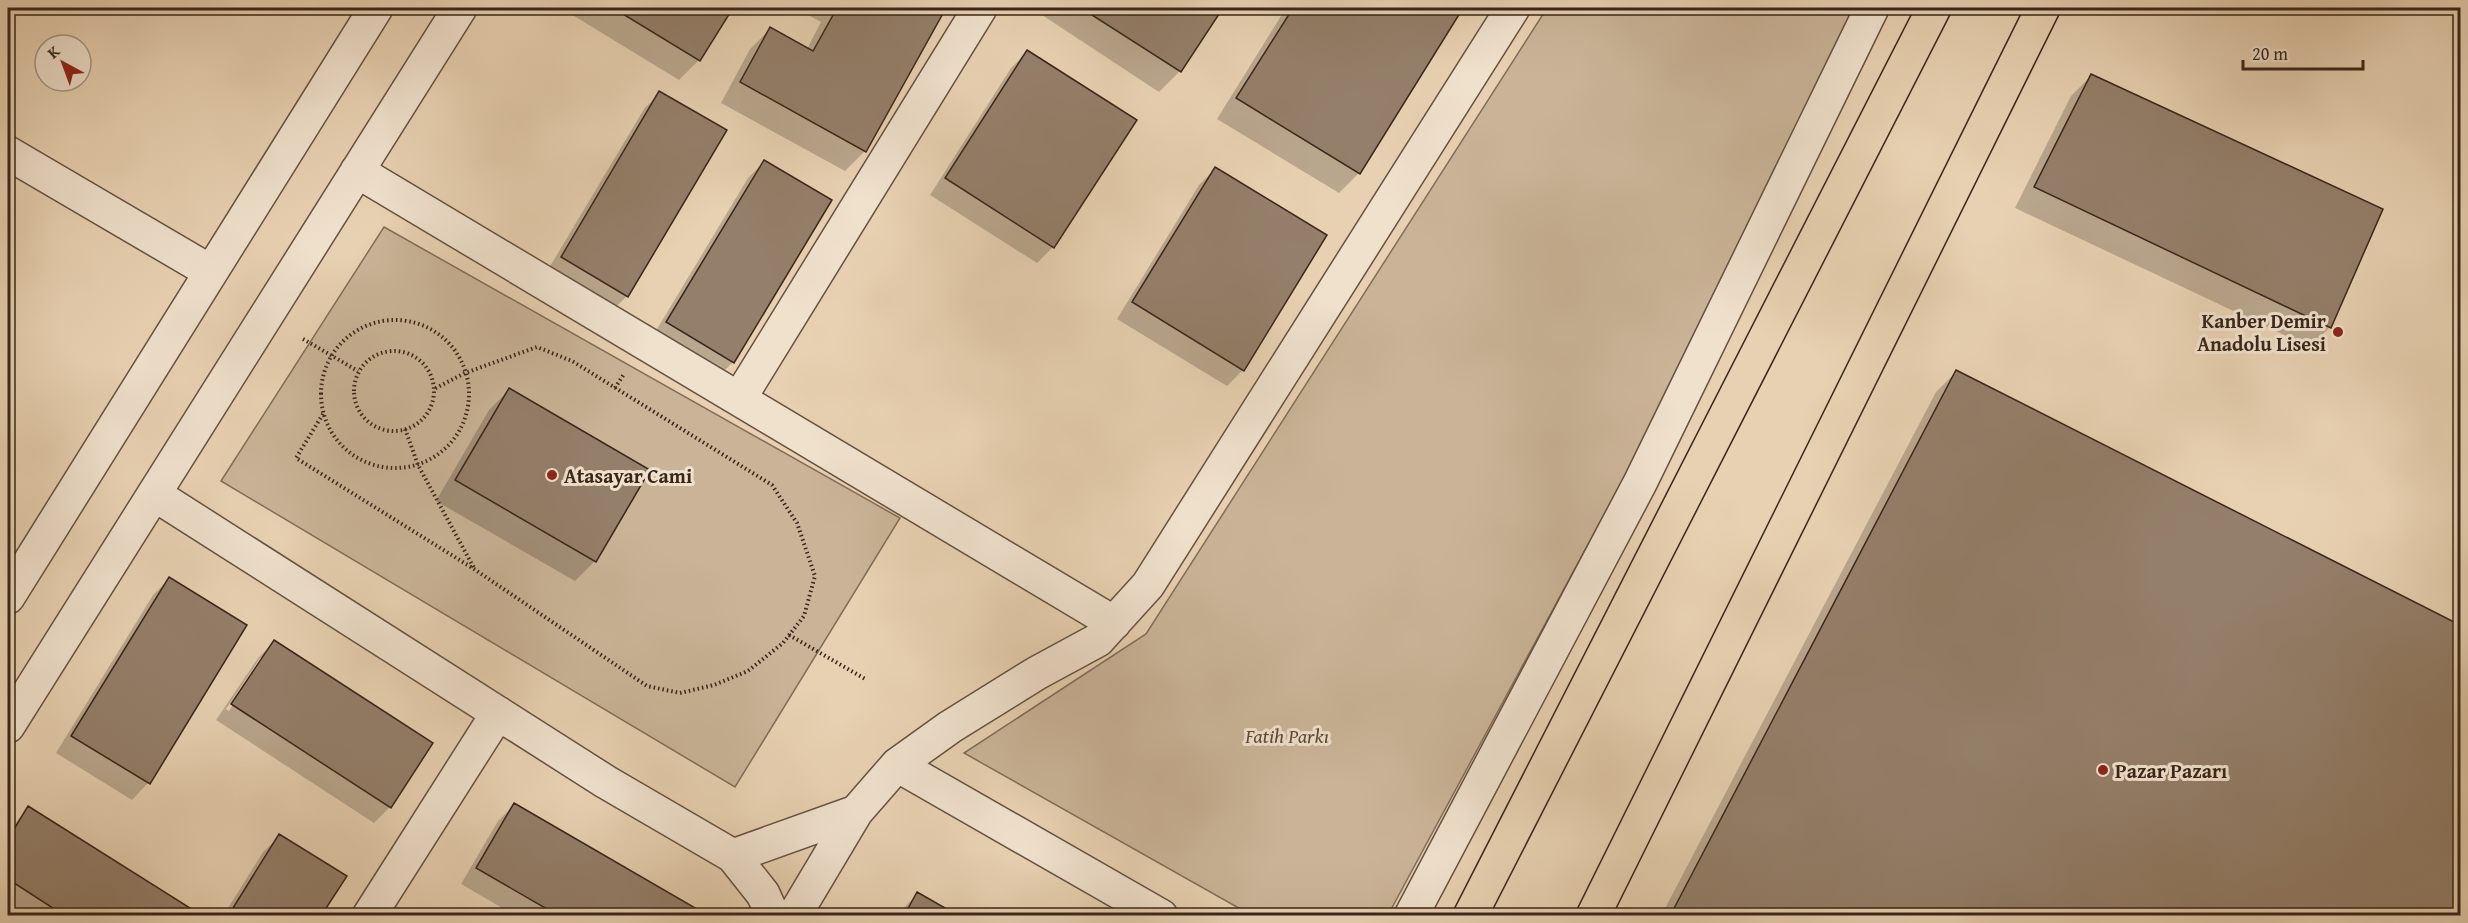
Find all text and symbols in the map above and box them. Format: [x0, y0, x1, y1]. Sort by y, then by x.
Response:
north arrow [33, 33, 93, 93]
scale bar [2243, 33, 2363, 71]
text: K [41, 39, 66, 64]
text: 20 m [2252, 40, 2288, 67]
place label: Kanber Demir Anadolu Lisesi [2197, 306, 2326, 358]
marker: Kanber Demir Anadolu Lisesi [2331, 325, 2345, 339]
place label: Atasayar Cami [564, 461, 692, 490]
marker: Atasayar Cami [545, 468, 559, 482]
park label: Fatih Parkı [1244, 721, 1329, 750]
place label: Pazar Pazarı [2115, 756, 2227, 785]
marker: Pazar Pazarı [2096, 763, 2110, 777]

